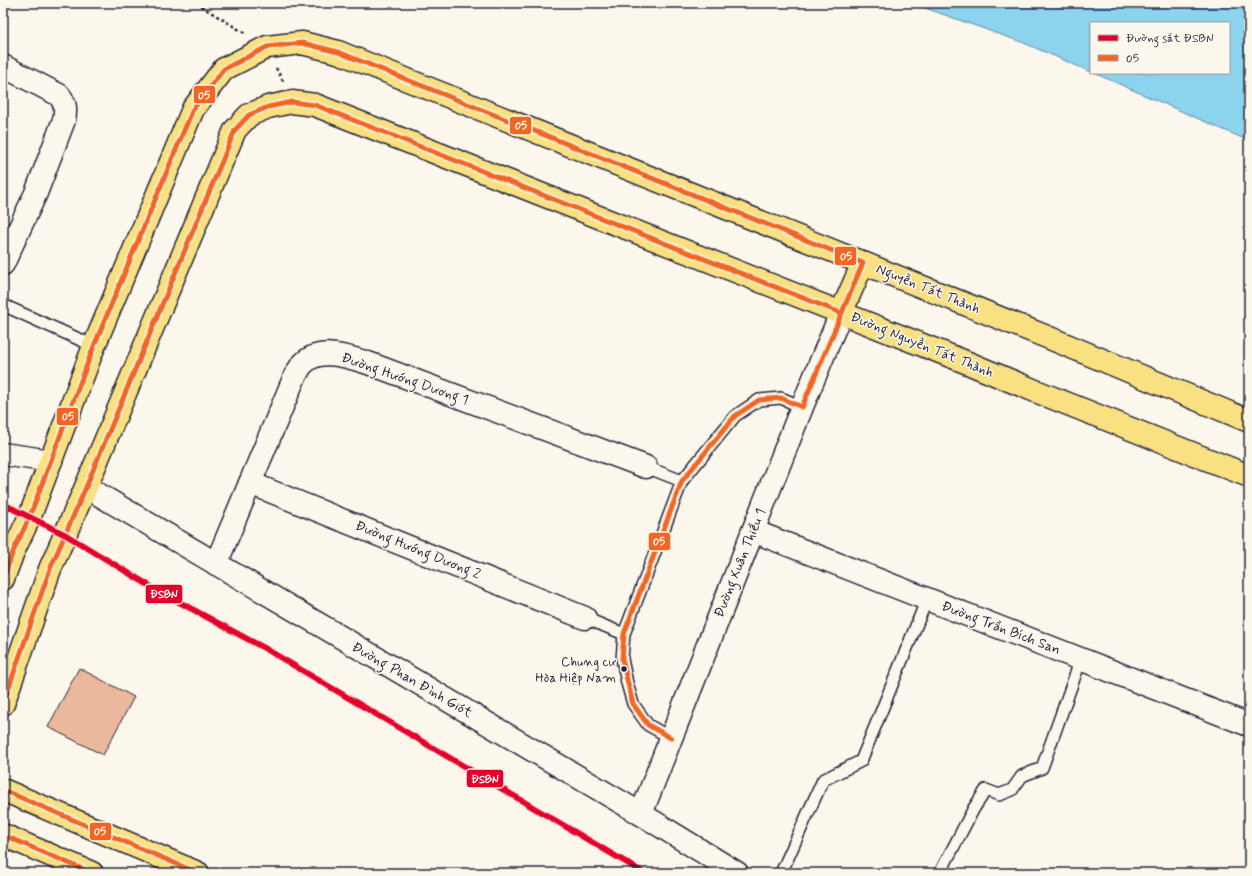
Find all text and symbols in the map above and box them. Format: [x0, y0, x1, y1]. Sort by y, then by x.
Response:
legend [1090, 22, 1230, 74]
text: Đường sắt ĐSBN [1126, 31, 1214, 48]
text: 05 [1126, 51, 1139, 67]
line badge: 05 [193, 85, 216, 104]
text: 05 [198, 89, 210, 103]
line badge: 05 [509, 116, 532, 135]
text: 05 [515, 119, 527, 133]
line badge: 05 [834, 246, 857, 266]
text: 05 [840, 250, 852, 264]
street label: Nguyễn Tất Thành [873, 260, 983, 320]
street label: Đường Nguyễn Tất Thành [847, 308, 996, 384]
street label: Đường Hướng Dương 1 [339, 349, 471, 411]
line badge: 05 [56, 407, 79, 426]
text: 05 [62, 410, 74, 424]
street label: Đường Xuân Thiều 1 [710, 506, 772, 621]
street label: Đường Hướng Dương 2 [352, 517, 483, 585]
line badge: 05 [648, 532, 671, 551]
text: 05 [653, 535, 665, 549]
line badge: ĐSBN [145, 584, 183, 604]
text: ĐSBN [150, 588, 179, 602]
street label: Đường Trần Bích San [938, 597, 1063, 661]
street label: Đường Phan Đình Giót [347, 638, 476, 724]
place label: Chung cư Hòa Hiệp Nam [535, 654, 617, 687]
marker: Chung cư Hòa Hiệp Nam [619, 664, 629, 674]
line badge: ĐSBN [466, 769, 504, 788]
text: ĐSBN [471, 773, 500, 787]
line badge: 05 [89, 822, 112, 841]
text: 05 [94, 825, 106, 839]

